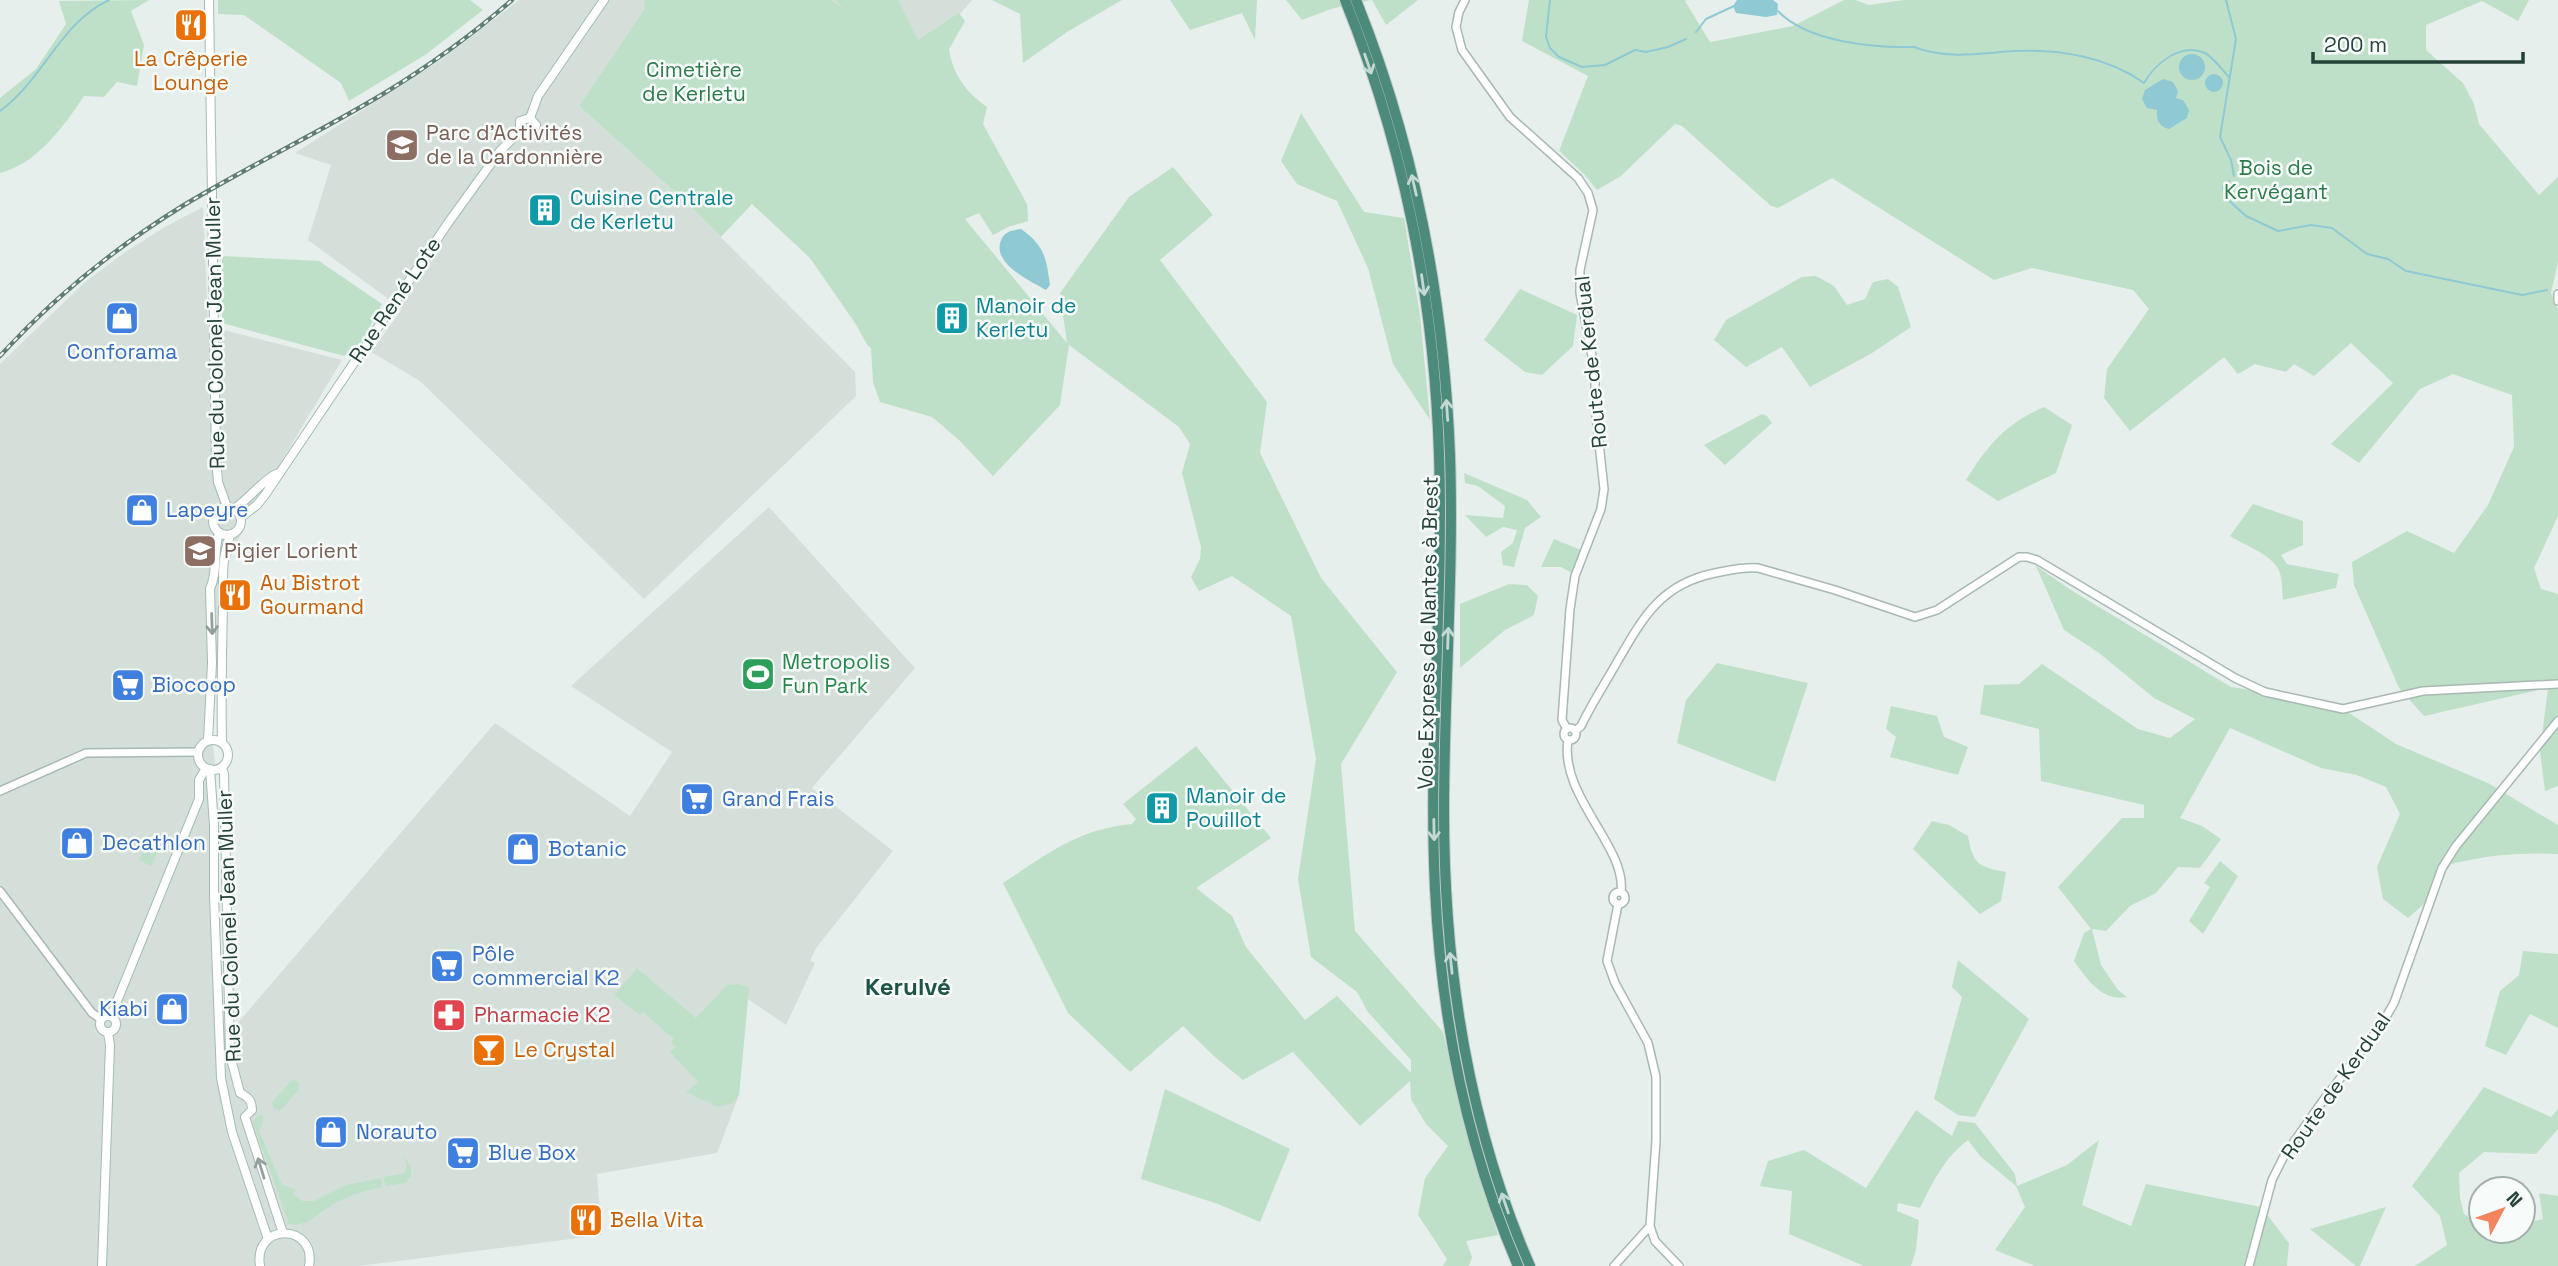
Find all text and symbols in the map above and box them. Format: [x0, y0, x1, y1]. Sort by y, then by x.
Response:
restaurant icon: La Crêperie Lounge [172, 6, 210, 44]
scale bar [2313, 21, 2523, 65]
text: 200 m [2324, 31, 2387, 58]
place label: La Crêperie Lounge [134, 45, 248, 96]
one-way arrow [1362, 53, 1375, 75]
park label: Cimetière de Kerletu [642, 56, 746, 107]
place label: Parc d'Activités de la Cardonnière [426, 119, 603, 170]
school or university icon: Parc d'Activités de la Cardonnière [383, 126, 421, 164]
park label: Bois de Kervégant [2224, 154, 2328, 205]
one-way arrow [1407, 175, 1420, 197]
place label: Cuisine Centrale de Kerletu [570, 184, 734, 235]
building icon: Cuisine Centrale de Kerletu [526, 191, 564, 229]
street label: Rue du Colonel Jean Muller [199, 196, 230, 469]
street label: Rue René Lote [343, 232, 447, 368]
one-way arrow [1417, 273, 1430, 295]
street label: Route de Kerdual [1568, 274, 1613, 450]
place label: Manoir de Kerletu [976, 292, 1077, 343]
shop icon: Conforama [103, 299, 141, 337]
building icon: Manoir de Kerletu [933, 299, 971, 337]
place label: Conforama [67, 338, 177, 365]
one-way arrow [1440, 399, 1453, 422]
street label: Voie Express de Nantes à Brest [1411, 476, 1444, 790]
shop icon: Lapeyre [123, 491, 161, 529]
place label: Lapeyre [166, 496, 248, 523]
school or university icon: Pigier Lorient [181, 532, 219, 570]
place label: Pigier Lorient [224, 537, 358, 564]
place label: Au Bistrot Gourmand [260, 569, 364, 620]
restaurant icon: Au Bistrot Gourmand [216, 576, 254, 614]
one-way arrow [205, 613, 218, 636]
one-way arrow [1442, 626, 1455, 649]
place label: Metropolis Fun Park [782, 648, 890, 699]
sports icon: Metropolis Fun Park [739, 655, 777, 693]
supermarket icon: Biocoop [109, 666, 147, 704]
place label: Biocoop [152, 671, 236, 698]
supermarket icon: Grand Frais [678, 780, 716, 818]
place label: Manoir de Pouillot [1186, 782, 1287, 833]
place label: Grand Frais [722, 785, 834, 812]
street label: Rue du Colonel Jean Muller [210, 789, 247, 1063]
building icon: Manoir de Pouillot [1143, 789, 1181, 827]
one-way arrow [1427, 818, 1441, 841]
shop icon: Decathlon [58, 824, 96, 862]
place label: Decathlon [102, 829, 206, 856]
shop icon: Botanic [504, 830, 542, 868]
place label: Botanic [548, 835, 627, 862]
place label: Pôle commercial K2 [472, 940, 619, 991]
supermarket icon: Pôle commercial K2 [428, 947, 466, 985]
one-way arrow [1445, 952, 1458, 975]
district label: Kerulvé [865, 971, 951, 1002]
shop icon: Kiabi [153, 990, 191, 1028]
place label: Kiabi [99, 995, 148, 1022]
pharmacy icon: Pharmacie K2 [430, 996, 468, 1034]
place label: Pharmacie K2 [474, 1001, 610, 1028]
street label: Route de Kerdual [2275, 1007, 2396, 1165]
bar icon: Le Crystal [470, 1031, 508, 1069]
place label: Le Crystal [514, 1036, 615, 1063]
shop icon: Norauto [312, 1113, 350, 1151]
place label: Norauto [356, 1118, 437, 1145]
supermarket icon: Blue Box [444, 1134, 482, 1172]
place label: Blue Box [488, 1139, 576, 1166]
one-way arrow [254, 1157, 267, 1179]
north arrow [2467, 1175, 2537, 1245]
text: N [2501, 1186, 2528, 1212]
one-way arrow [1498, 1192, 1510, 1214]
restaurant icon: Bella Vita [567, 1201, 605, 1239]
place label: Bella Vita [610, 1206, 704, 1233]

